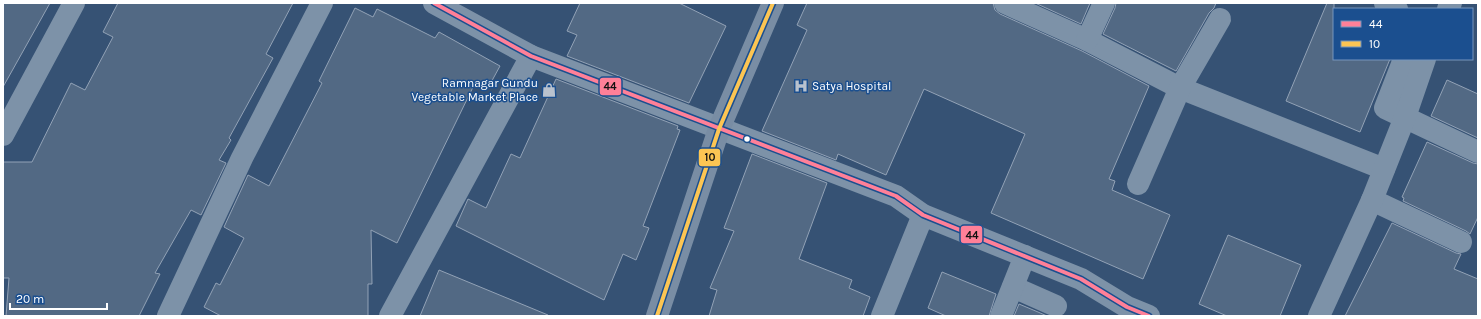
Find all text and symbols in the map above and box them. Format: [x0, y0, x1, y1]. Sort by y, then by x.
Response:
legend [1333, 8, 1473, 60]
text: 44 [1369, 17, 1383, 31]
text: 10 [1369, 37, 1380, 51]
place label: Ramnagar Gundu Vegetable Market Place [412, 76, 538, 104]
line badge: 44 [599, 77, 622, 96]
hospital icon: Satya Hospital [793, 78, 809, 94]
place label: Satya Hospital [812, 79, 891, 93]
text: 44 [603, 80, 617, 93]
shop icon: Ramnagar Gundu Vegetable Market Place [541, 82, 557, 98]
unlabelled marker [742, 134, 752, 144]
line badge: 10 [698, 148, 721, 167]
text: 10 [705, 151, 715, 164]
line badge: 44 [960, 225, 983, 244]
text: 44 [965, 229, 979, 242]
scale bar [10, 285, 107, 311]
text: 20 m [16, 292, 44, 306]

